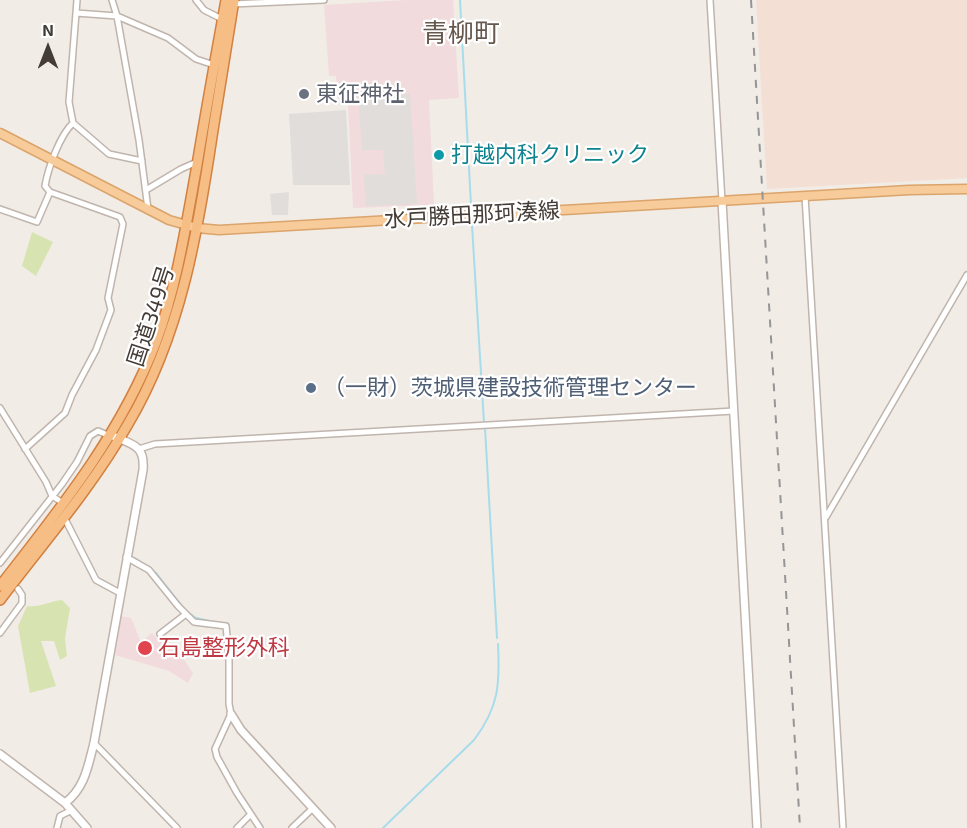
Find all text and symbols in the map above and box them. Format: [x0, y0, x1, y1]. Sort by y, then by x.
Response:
district label: 青柳町 [422, 17, 500, 49]
north arrow [18, 18, 78, 78]
text: N [42, 20, 54, 39]
place label: 東征神社 [316, 81, 404, 107]
marker: 東征神社 [297, 87, 311, 101]
place label: 打越内科クリニック [451, 142, 649, 168]
marker: 打越内科クリニック [432, 148, 446, 162]
street label: 水戸勝田那珂湊線 [383, 197, 561, 233]
street label: 国道349号 [122, 262, 180, 370]
place label: （一財）茨城県建設技術管理センター [323, 375, 697, 401]
marker: （一財）茨城県建設技術管理センター [304, 381, 318, 395]
place label: 石島整形外科 [158, 635, 290, 661]
marker: 石島整形外科 [136, 639, 154, 657]

